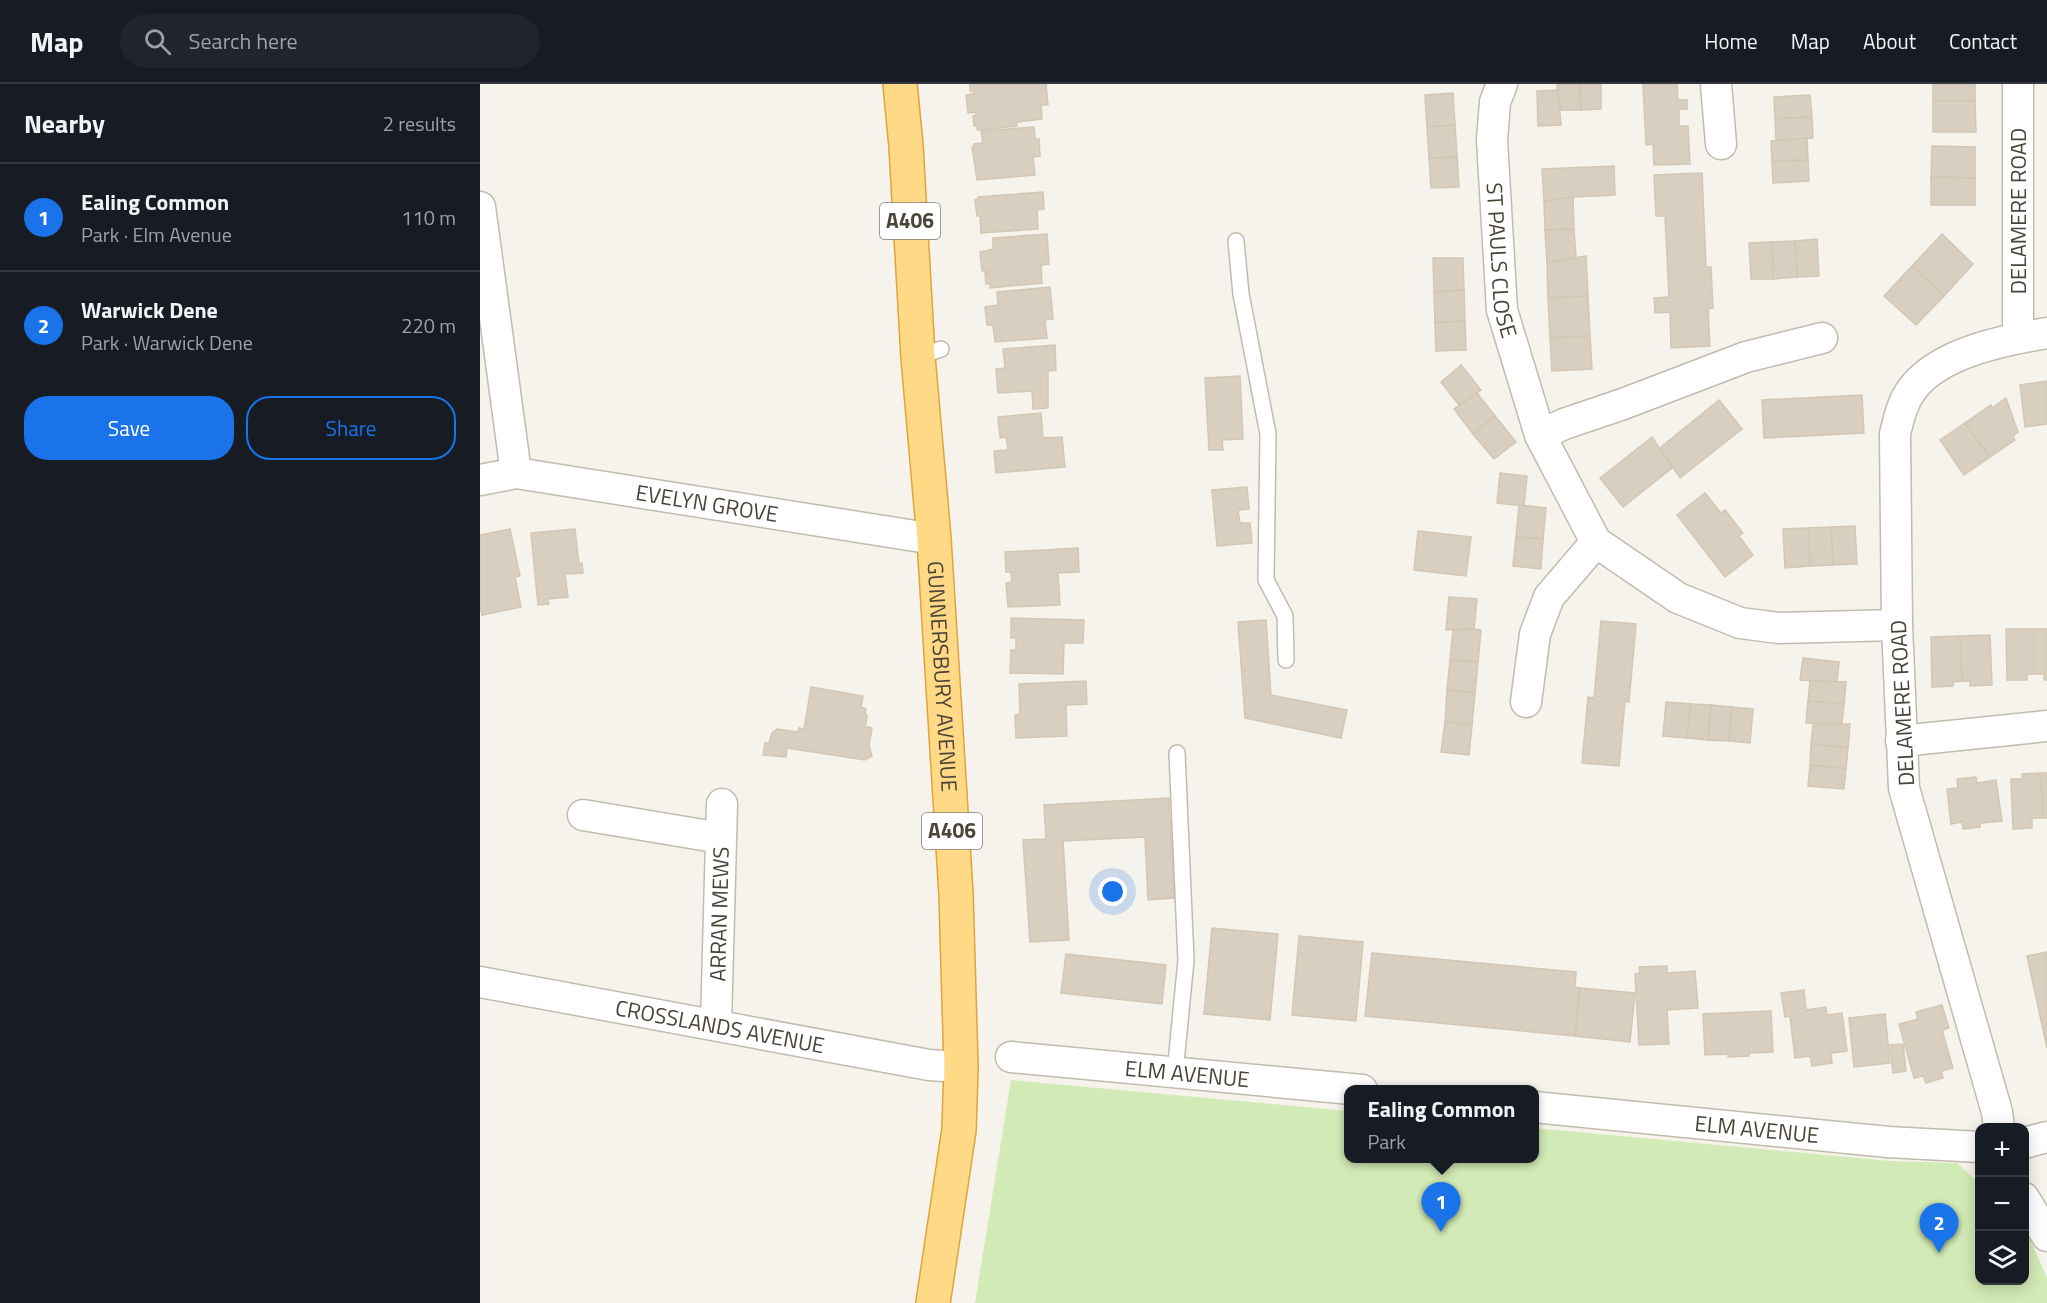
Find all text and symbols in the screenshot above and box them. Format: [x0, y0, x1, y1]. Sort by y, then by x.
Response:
search box [120, 14, 540, 68]
text: Map [30, 20, 84, 63]
text: Search here [189, 24, 298, 58]
icon: search [141, 25, 174, 58]
text: Home [1704, 25, 1758, 57]
text: Map [1791, 25, 1830, 57]
text: About [1863, 25, 1916, 57]
text: Contact [1949, 25, 2017, 57]
text: Nearby [24, 104, 105, 143]
text: 2 results [383, 108, 456, 139]
street label: DELAMERE ROAD [2001, 128, 2035, 294]
street label: ST PAULS CLOSE [1478, 182, 1526, 342]
text: Ealing Common [81, 185, 229, 219]
text: 1 [38, 202, 49, 233]
text: 110 m [401, 202, 456, 233]
road number: A406 [880, 203, 940, 239]
text: Park · Elm Avenue [81, 219, 232, 250]
text: Warwick Dene [81, 293, 218, 327]
text: 2 [38, 310, 49, 341]
text: 220 m [401, 310, 456, 341]
text: Park · Warwick Dene [81, 327, 253, 358]
button: Save [24, 396, 234, 460]
button: Share [246, 396, 456, 460]
street label: EVELYN GROVE [633, 475, 781, 531]
street label: GUNNERSBURY AVENUE [918, 560, 967, 793]
street label: DELAMERE ROAD [1881, 619, 1923, 787]
road number: A406 [922, 813, 982, 849]
street label: ARRAN MEWS [700, 846, 738, 982]
your location [1098, 877, 1127, 906]
street label: CROSSLANDS AVENUE [613, 990, 827, 1062]
street label: ELM AVENUE [1124, 1051, 1251, 1096]
popup [1344, 1085, 1539, 1163]
text: Ealing Common [1367, 1092, 1516, 1126]
street label: ELM AVENUE [1693, 1106, 1821, 1152]
map controls [1975, 1123, 2029, 1285]
button: + [1975, 1123, 2029, 1177]
text: Park [1367, 1126, 1406, 1157]
button: − [1975, 1177, 2029, 1231]
pin: 1 [1422, 1182, 1460, 1232]
pin: 2 [1920, 1204, 1958, 1253]
button: layers [1975, 1231, 2029, 1285]

